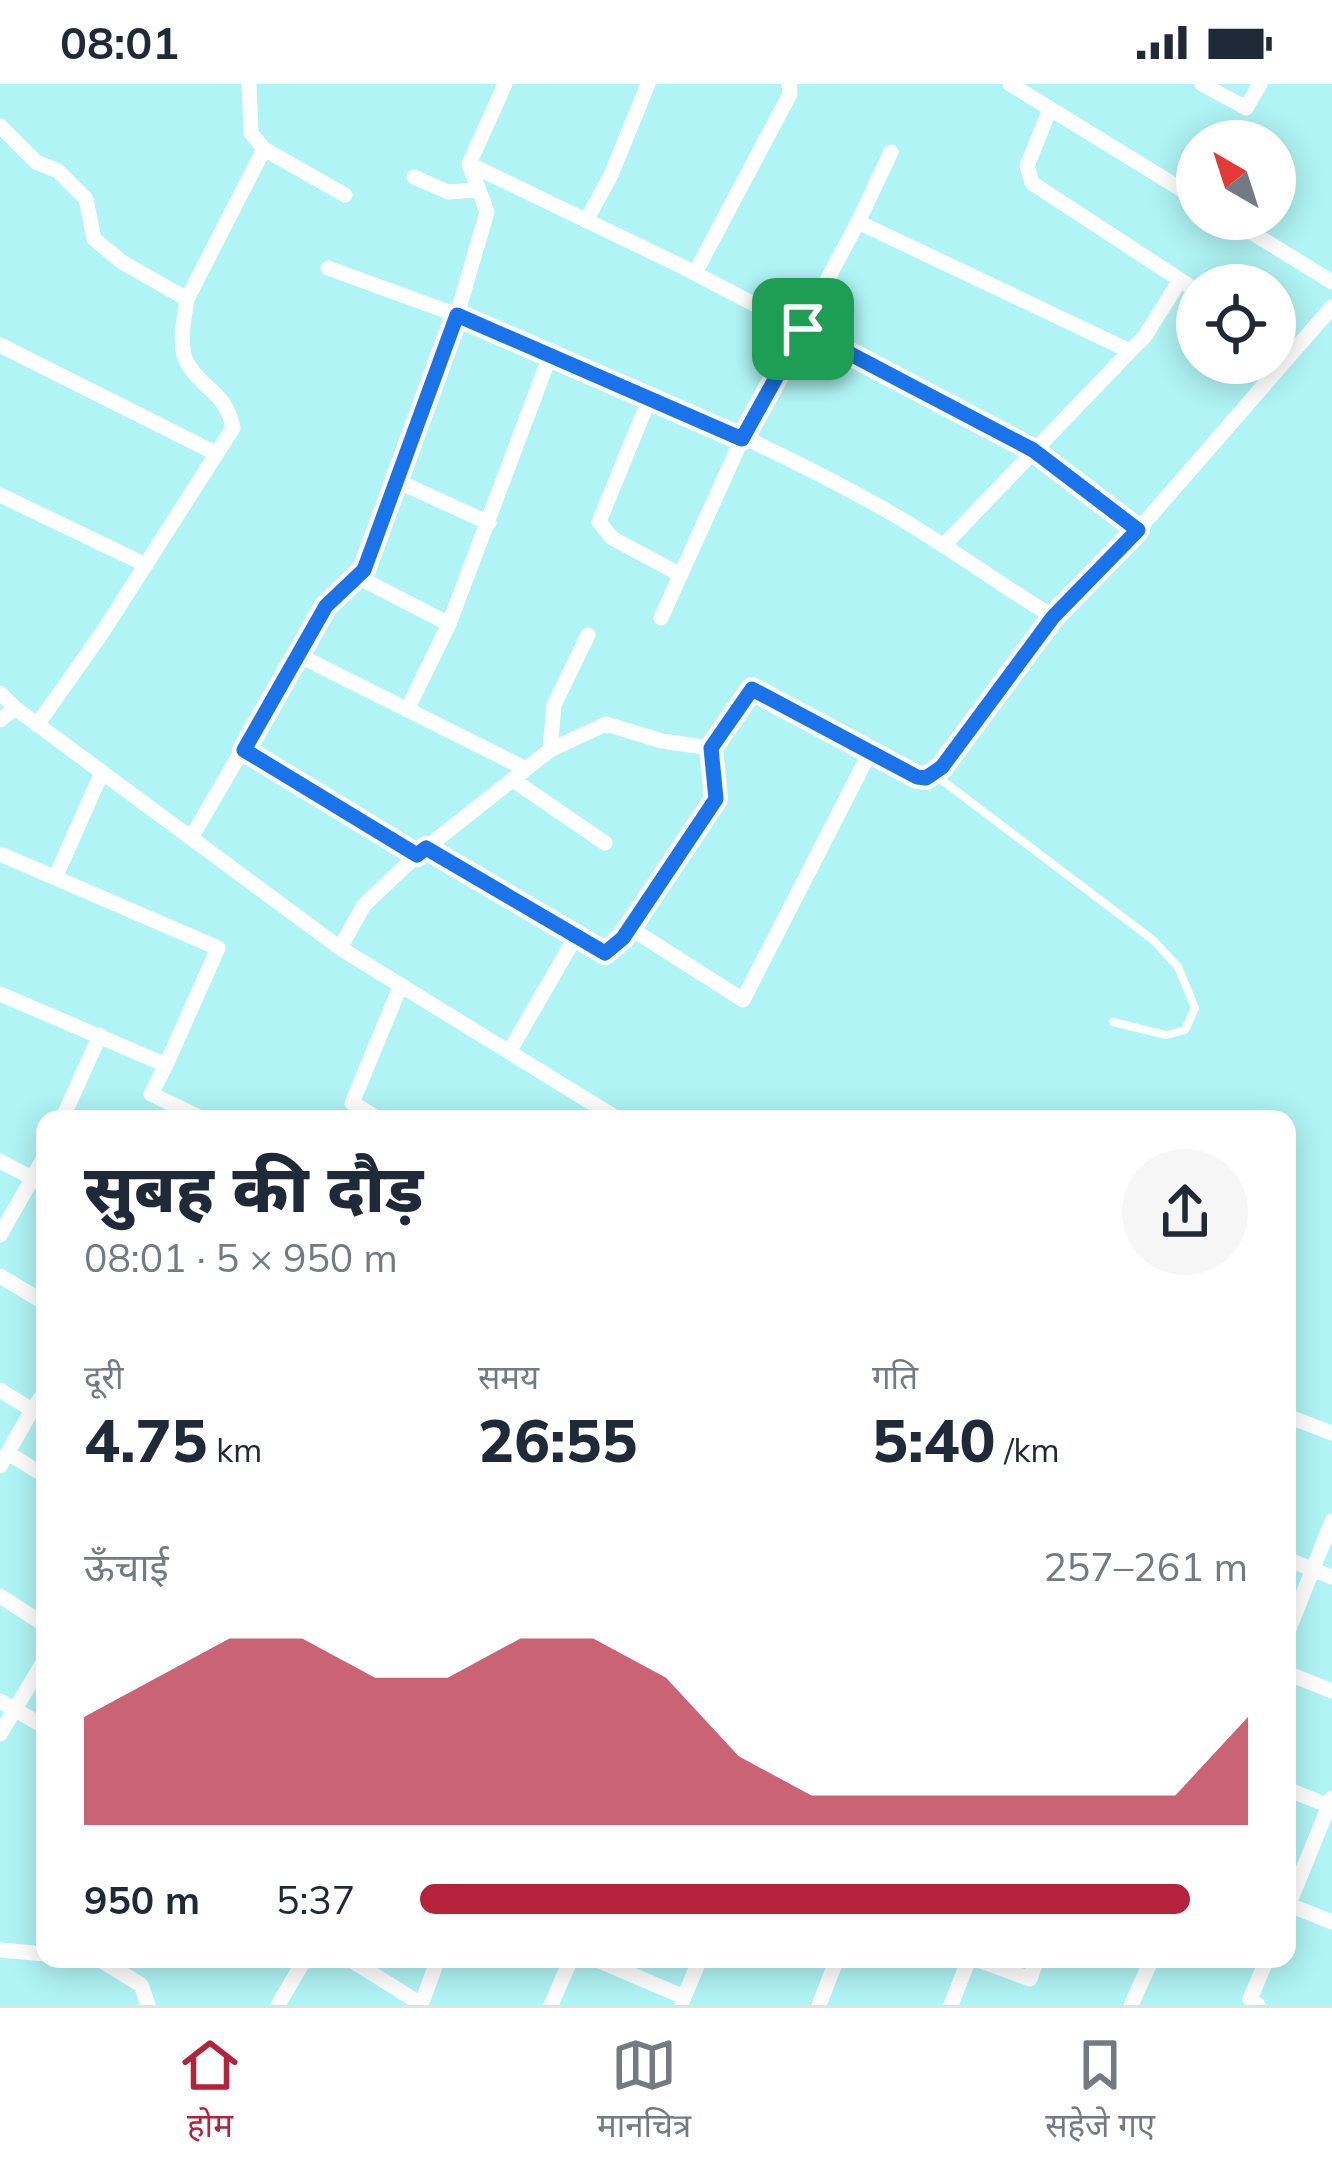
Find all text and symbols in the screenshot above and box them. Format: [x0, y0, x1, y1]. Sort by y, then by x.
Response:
text: 08:01 [60, 14, 179, 70]
north arrow [1176, 120, 1296, 240]
map controls [1176, 120, 1296, 384]
button: locate [1176, 264, 1296, 384]
pin [752, 278, 854, 380]
icon: arrive [770, 296, 836, 362]
text: सुबह की दौड़ [84, 1146, 423, 1229]
button: share [1122, 1149, 1248, 1275]
text: 08:01 · 5 × 950 m [84, 1233, 398, 1282]
text: दूरी [84, 1356, 124, 1397]
text: समय [478, 1356, 539, 1397]
text: गति [872, 1356, 918, 1397]
text: 4.75 [84, 1402, 208, 1477]
text: 26:55 [478, 1402, 638, 1477]
text: 5:40 [872, 1402, 996, 1477]
text: km [208, 1429, 262, 1470]
text: /km [996, 1429, 1060, 1470]
text: ऊँचाई [84, 1542, 169, 1591]
text: 257–261 m [1043, 1542, 1248, 1591]
text: 950 m [84, 1875, 200, 1924]
text: 5:37 [276, 1875, 355, 1924]
tab: होम [177, 2032, 243, 2150]
tab: मानचित्र [597, 2032, 691, 2150]
tab: सहेजे गए [1045, 2032, 1155, 2150]

